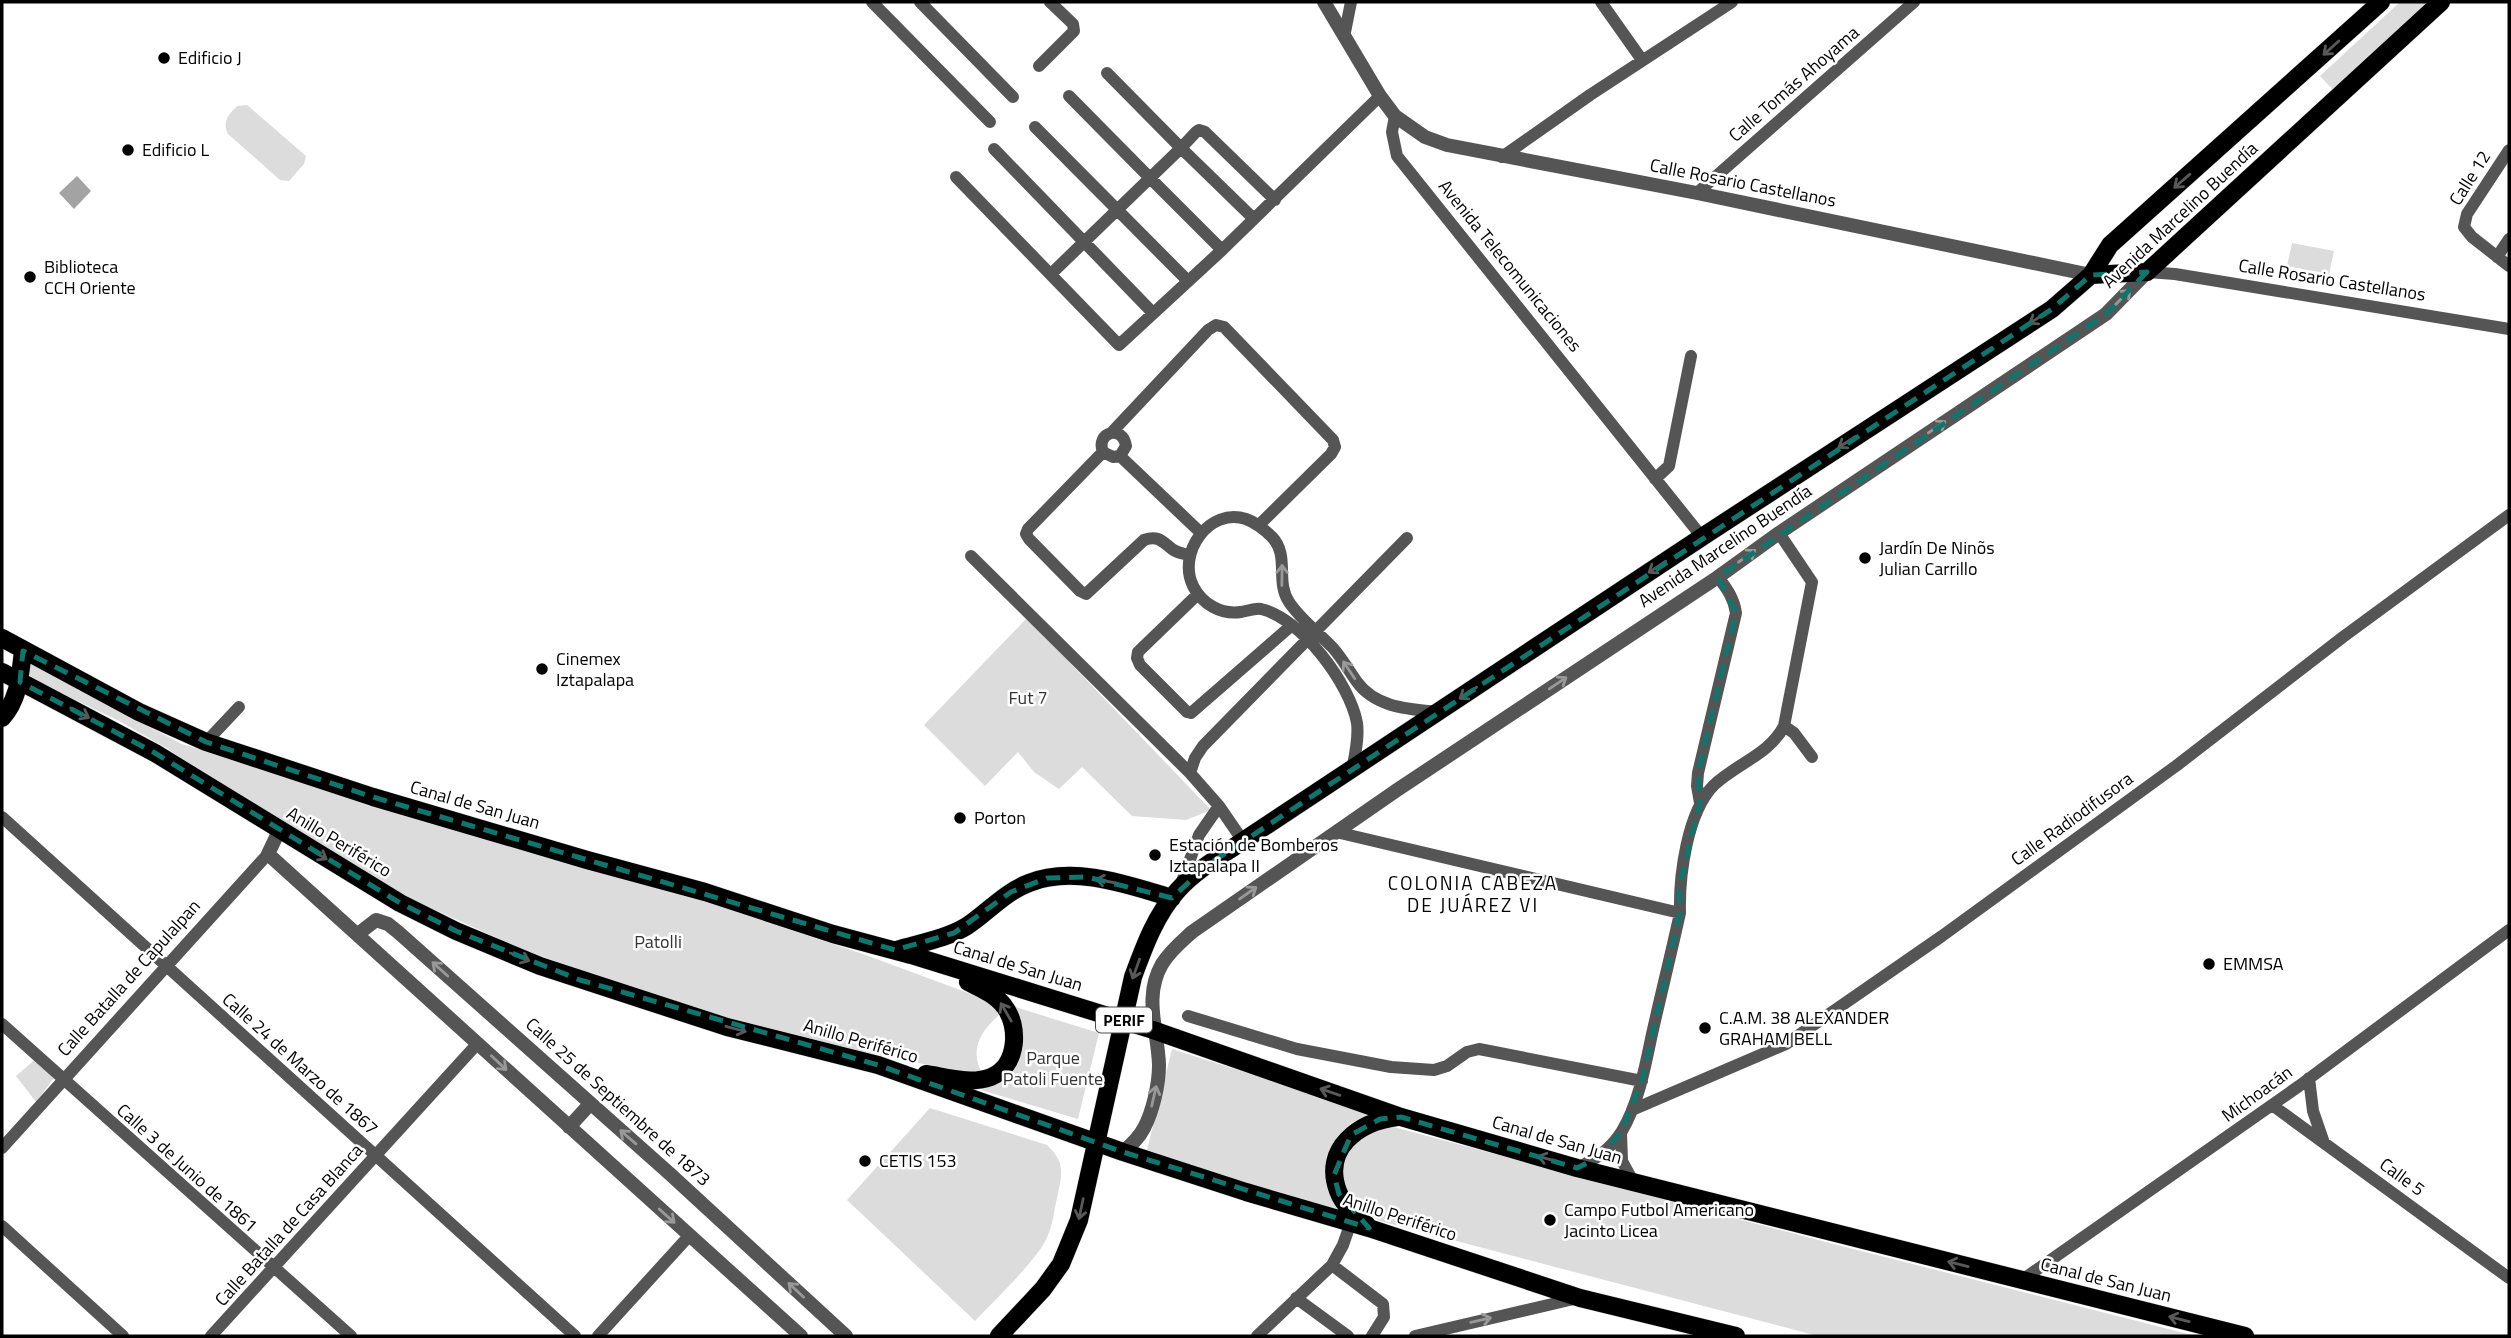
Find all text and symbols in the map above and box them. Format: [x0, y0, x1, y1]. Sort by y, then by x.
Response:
street label: Calle Tomás Ahoyama [1722, 19, 1865, 148]
one-way arrow [2323, 39, 2340, 56]
place label: Edificio J [178, 44, 242, 71]
marker: Edificio J [156, 50, 172, 66]
street label: Avenida Marcelino Buendía [2096, 135, 2264, 294]
place label: Edificio L [142, 136, 209, 163]
marker: Edificio L [120, 142, 136, 158]
street label: Calle 12 [2442, 145, 2497, 210]
street label: Calle Rosario Castellanos [1648, 151, 1838, 214]
one-way arrow [2173, 173, 2191, 189]
street label: Avenida Telecomunicaciones [1432, 174, 1589, 358]
street label: Calle Rosario Castellanos [2237, 251, 2428, 308]
place label: Biblioteca CCH Oriente [44, 253, 136, 301]
marker: Biblioteca CCH Oriente [22, 269, 38, 285]
one-way arrow [2115, 289, 2132, 306]
one-way arrow [2029, 311, 2048, 326]
one-way arrow [1927, 420, 1947, 434]
one-way arrow [1838, 436, 1858, 450]
street label: Avenida Marcelino Buendía [1633, 477, 1817, 614]
place label: Jardín De Ninõs Julian Carrillo [1879, 534, 1995, 582]
one-way arrow [1737, 549, 1756, 564]
marker: Jardín De Ninõs Julian Carrillo [1857, 550, 1873, 566]
one-way arrow [1648, 560, 1667, 574]
one-way arrow [1275, 564, 1289, 587]
place label: Cinemex Iztapalapa [556, 645, 634, 693]
marker: Cinemex Iztapalapa [534, 661, 550, 677]
one-way arrow [1342, 661, 1356, 681]
one-way arrow [1548, 676, 1567, 691]
park label: Fut 7 [1008, 684, 1048, 711]
one-way arrow [1459, 686, 1478, 700]
one-way arrow [70, 706, 90, 720]
street label: Calle Radiodifusora [2005, 765, 2138, 872]
street label: Canal de San Juan [407, 773, 543, 836]
street label: Anillo Periférico [282, 800, 397, 884]
place label: Porton [974, 804, 1026, 831]
marker: Porton [952, 810, 968, 826]
place label: Estación de Bomberos Iztapalapa II [1169, 831, 1338, 879]
one-way arrow [308, 847, 328, 861]
marker: Estación de Bomberos Iztapalapa II [1147, 847, 1163, 863]
district label: COLONIA CABEZA DE JUÁREZ VI [1388, 868, 1558, 919]
one-way arrow [1095, 874, 1118, 887]
one-way arrow [1238, 886, 1257, 900]
street label: Calle Batalla de Capulalpan [51, 893, 207, 1062]
park label: Patolli [634, 928, 682, 955]
street label: Canal de San Juan [950, 933, 1086, 998]
place label: EMMSA [2223, 950, 2284, 977]
one-way arrow [509, 952, 531, 965]
marker: EMMSA [2201, 956, 2217, 972]
one-way arrow [1129, 958, 1141, 980]
one-way arrow [432, 961, 449, 978]
street label: Calle 24 de Marzo de 1867 [216, 986, 384, 1141]
one-way arrow [999, 1003, 1013, 1023]
place label: C.A.M. 38 ALEXANDER GRAHAM BELL [1719, 1004, 1889, 1052]
road number: PERIF [1096, 1008, 1152, 1032]
street label: Calle 25 de Septiembre de 1873 [520, 1011, 717, 1192]
street label: Anillo Periférico [801, 1011, 922, 1070]
marker: C.A.M. 38 ALEXANDER GRAHAM BELL [1697, 1020, 1713, 1036]
one-way arrow [724, 1023, 747, 1036]
park label: Parque Patoli Fuente [1003, 1044, 1103, 1092]
one-way arrow [490, 1055, 508, 1071]
street label: Michoacán [2216, 1059, 2298, 1129]
one-way arrow [1147, 1085, 1161, 1108]
one-way arrow [1320, 1085, 1342, 1097]
street label: Calle 3 de Junio de 1861 [111, 1097, 264, 1238]
street label: Canal de San Juan [1489, 1108, 1625, 1171]
one-way arrow [619, 1129, 637, 1145]
street label: Calle Batalla de Casa Blanca [208, 1137, 369, 1312]
place label: CETIS 153 [879, 1147, 957, 1174]
street label: Calle 5 [2374, 1151, 2431, 1202]
one-way arrow [1537, 1152, 1559, 1165]
marker: CETIS 153 [857, 1153, 873, 1169]
street label: Anillo Periférico [1340, 1185, 1461, 1248]
place label: Campo Futbol Americano Jacinto Licea [1564, 1196, 1754, 1244]
one-way arrow [1073, 1197, 1087, 1220]
one-way arrow [658, 1208, 676, 1224]
marker: Campo Futbol Americano Jacinto Licea [1542, 1212, 1558, 1228]
street label: Canal de San Juan [2038, 1250, 2174, 1309]
one-way arrow [1947, 1257, 1970, 1270]
one-way arrow [787, 1282, 805, 1298]
one-way arrow [2168, 1312, 2190, 1325]
one-way arrow [1469, 1313, 1492, 1327]

